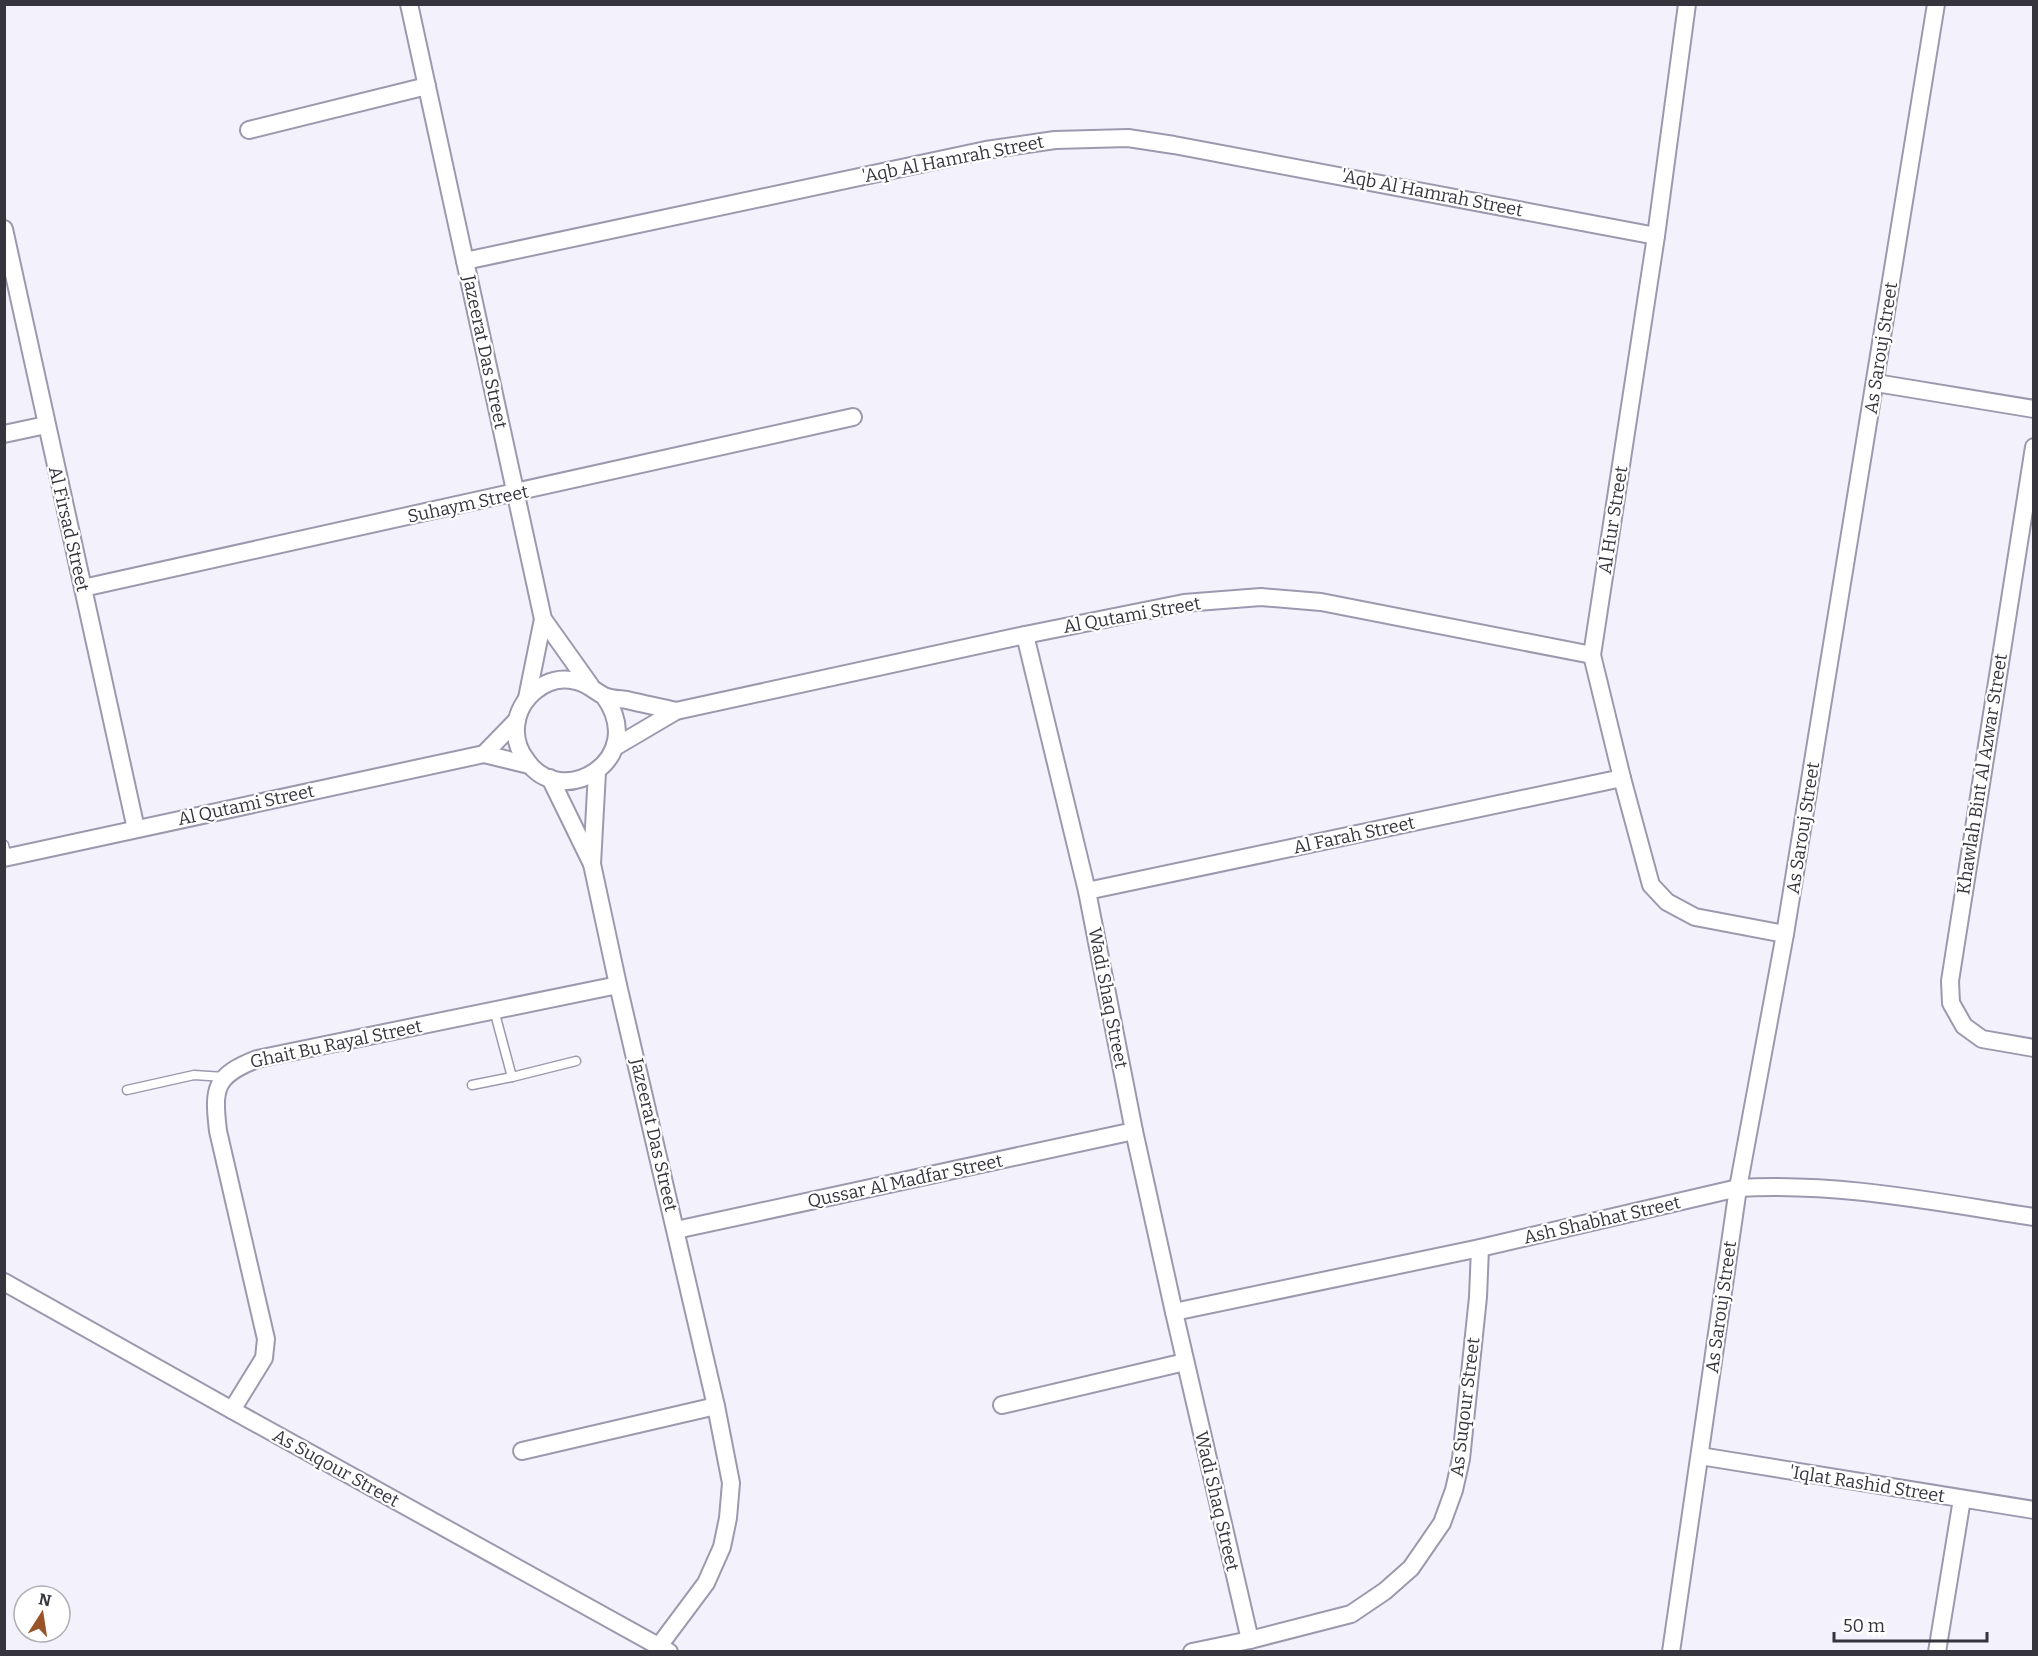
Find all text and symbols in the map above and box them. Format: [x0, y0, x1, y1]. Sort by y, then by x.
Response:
street label: 'Aqb Al Hamrah Street [860, 131, 1046, 187]
street label: 'Aqb Al Hamrah Street [1339, 165, 1525, 221]
street label: Jazeerat Das Street [458, 272, 512, 431]
street label: As Sarouj Street [1860, 280, 1902, 416]
street label: Al Firsad Street [44, 464, 94, 594]
street label: Al Hur Street [1594, 464, 1632, 576]
street label: Suhaym Street [405, 480, 531, 528]
street label: Al Qutami Street [1062, 592, 1203, 638]
street label: Khawlah Bint Al Azwar Street [1952, 652, 2012, 896]
street label: As Sarouj Street [1782, 760, 1824, 896]
street label: Al Qutami Street [176, 780, 317, 830]
street label: Al Farah Street [1291, 811, 1417, 859]
street label: Wadi Shaq Street [1084, 926, 1133, 1071]
street label: Ghait Bu Rayal Street [248, 1015, 424, 1073]
street label: Jazeerat Das Street [625, 1055, 682, 1214]
street label: Qussar Al Madfar Street [805, 1149, 1005, 1212]
street label: Ash Shabhat Street [1522, 1191, 1683, 1249]
street label: As Sarouj Street [1701, 1239, 1741, 1375]
street label: As Suqour Street [1446, 1335, 1485, 1478]
street label: As Suqour Street [269, 1424, 403, 1512]
street label: Wadi Shaq Street [1190, 1429, 1244, 1574]
street label: 'Iqlat Rashid Street [1788, 1461, 1947, 1507]
north arrow [12, 1584, 72, 1644]
text: N [37, 1589, 53, 1610]
scale bar [1834, 1605, 1987, 1643]
text: 50 m [1843, 1615, 1885, 1637]

